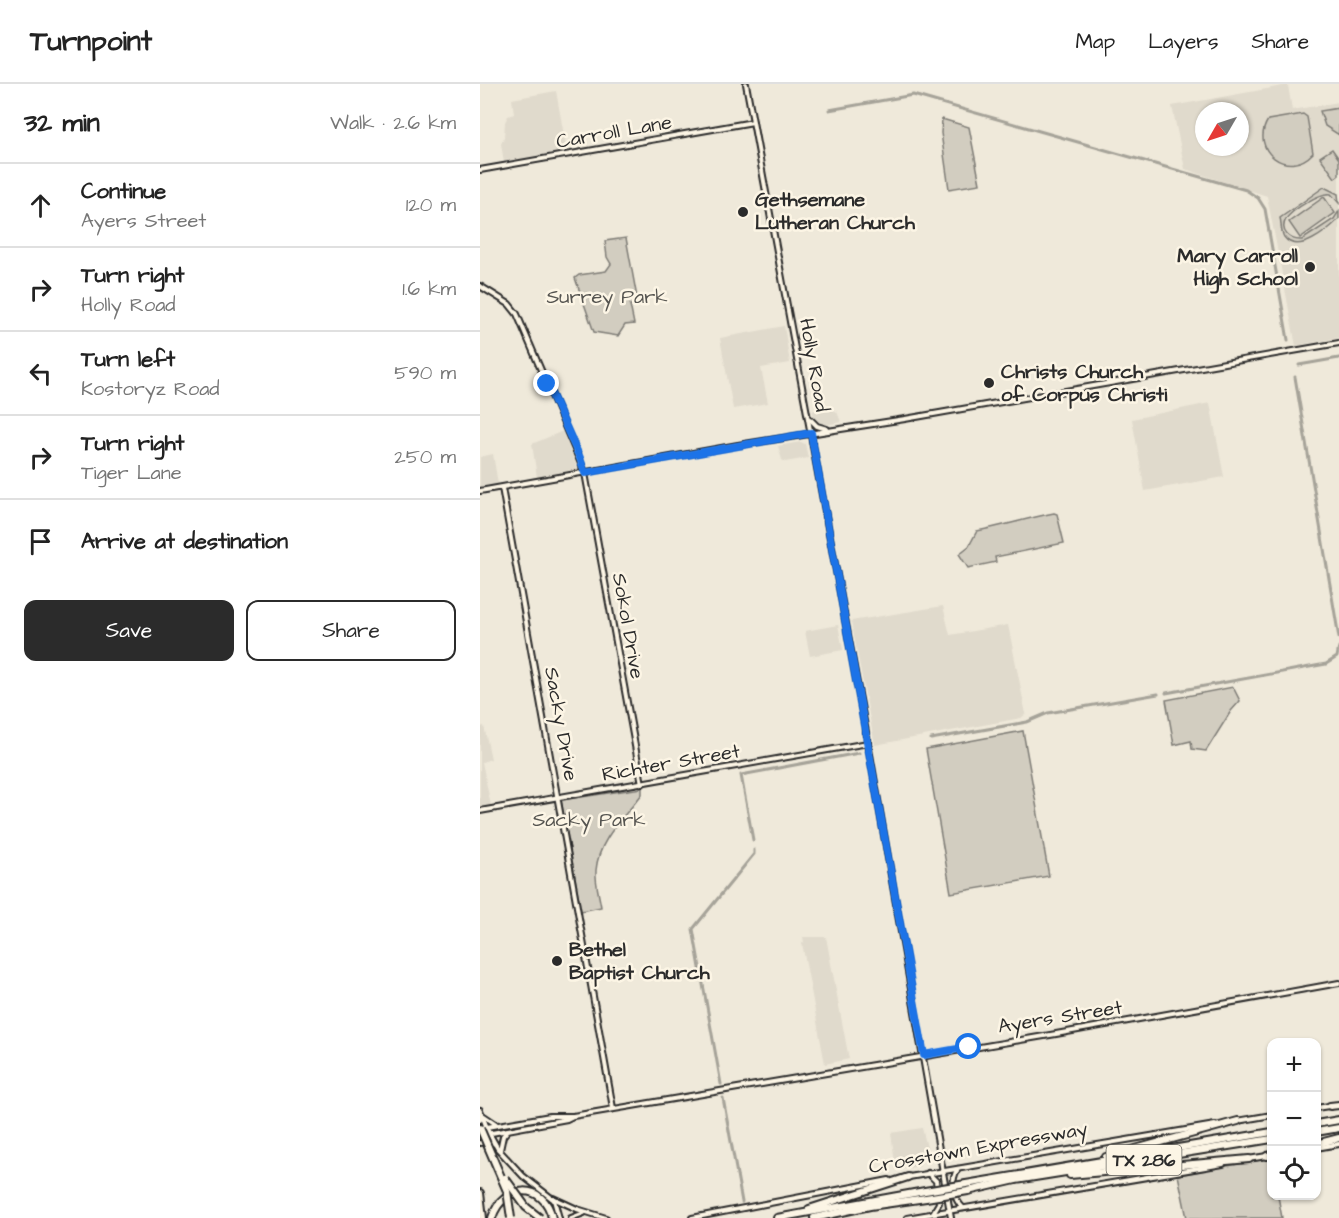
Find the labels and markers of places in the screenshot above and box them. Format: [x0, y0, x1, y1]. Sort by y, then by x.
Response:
place label: Gethsemane Lutheran Church [755, 186, 916, 237]
marker: Gethsemane Lutheran Church [736, 205, 750, 219]
place label: Mary Carroll High School [1177, 242, 1298, 294]
marker: Mary Carroll High School [1303, 260, 1317, 274]
place label: Christs Church of Corpus Christi [1001, 358, 1168, 409]
marker: Christs Church of Corpus Christi [982, 376, 996, 390]
place label: Bethel Baptist Church [569, 936, 711, 987]
marker: Bethel Baptist Church [550, 954, 564, 968]

